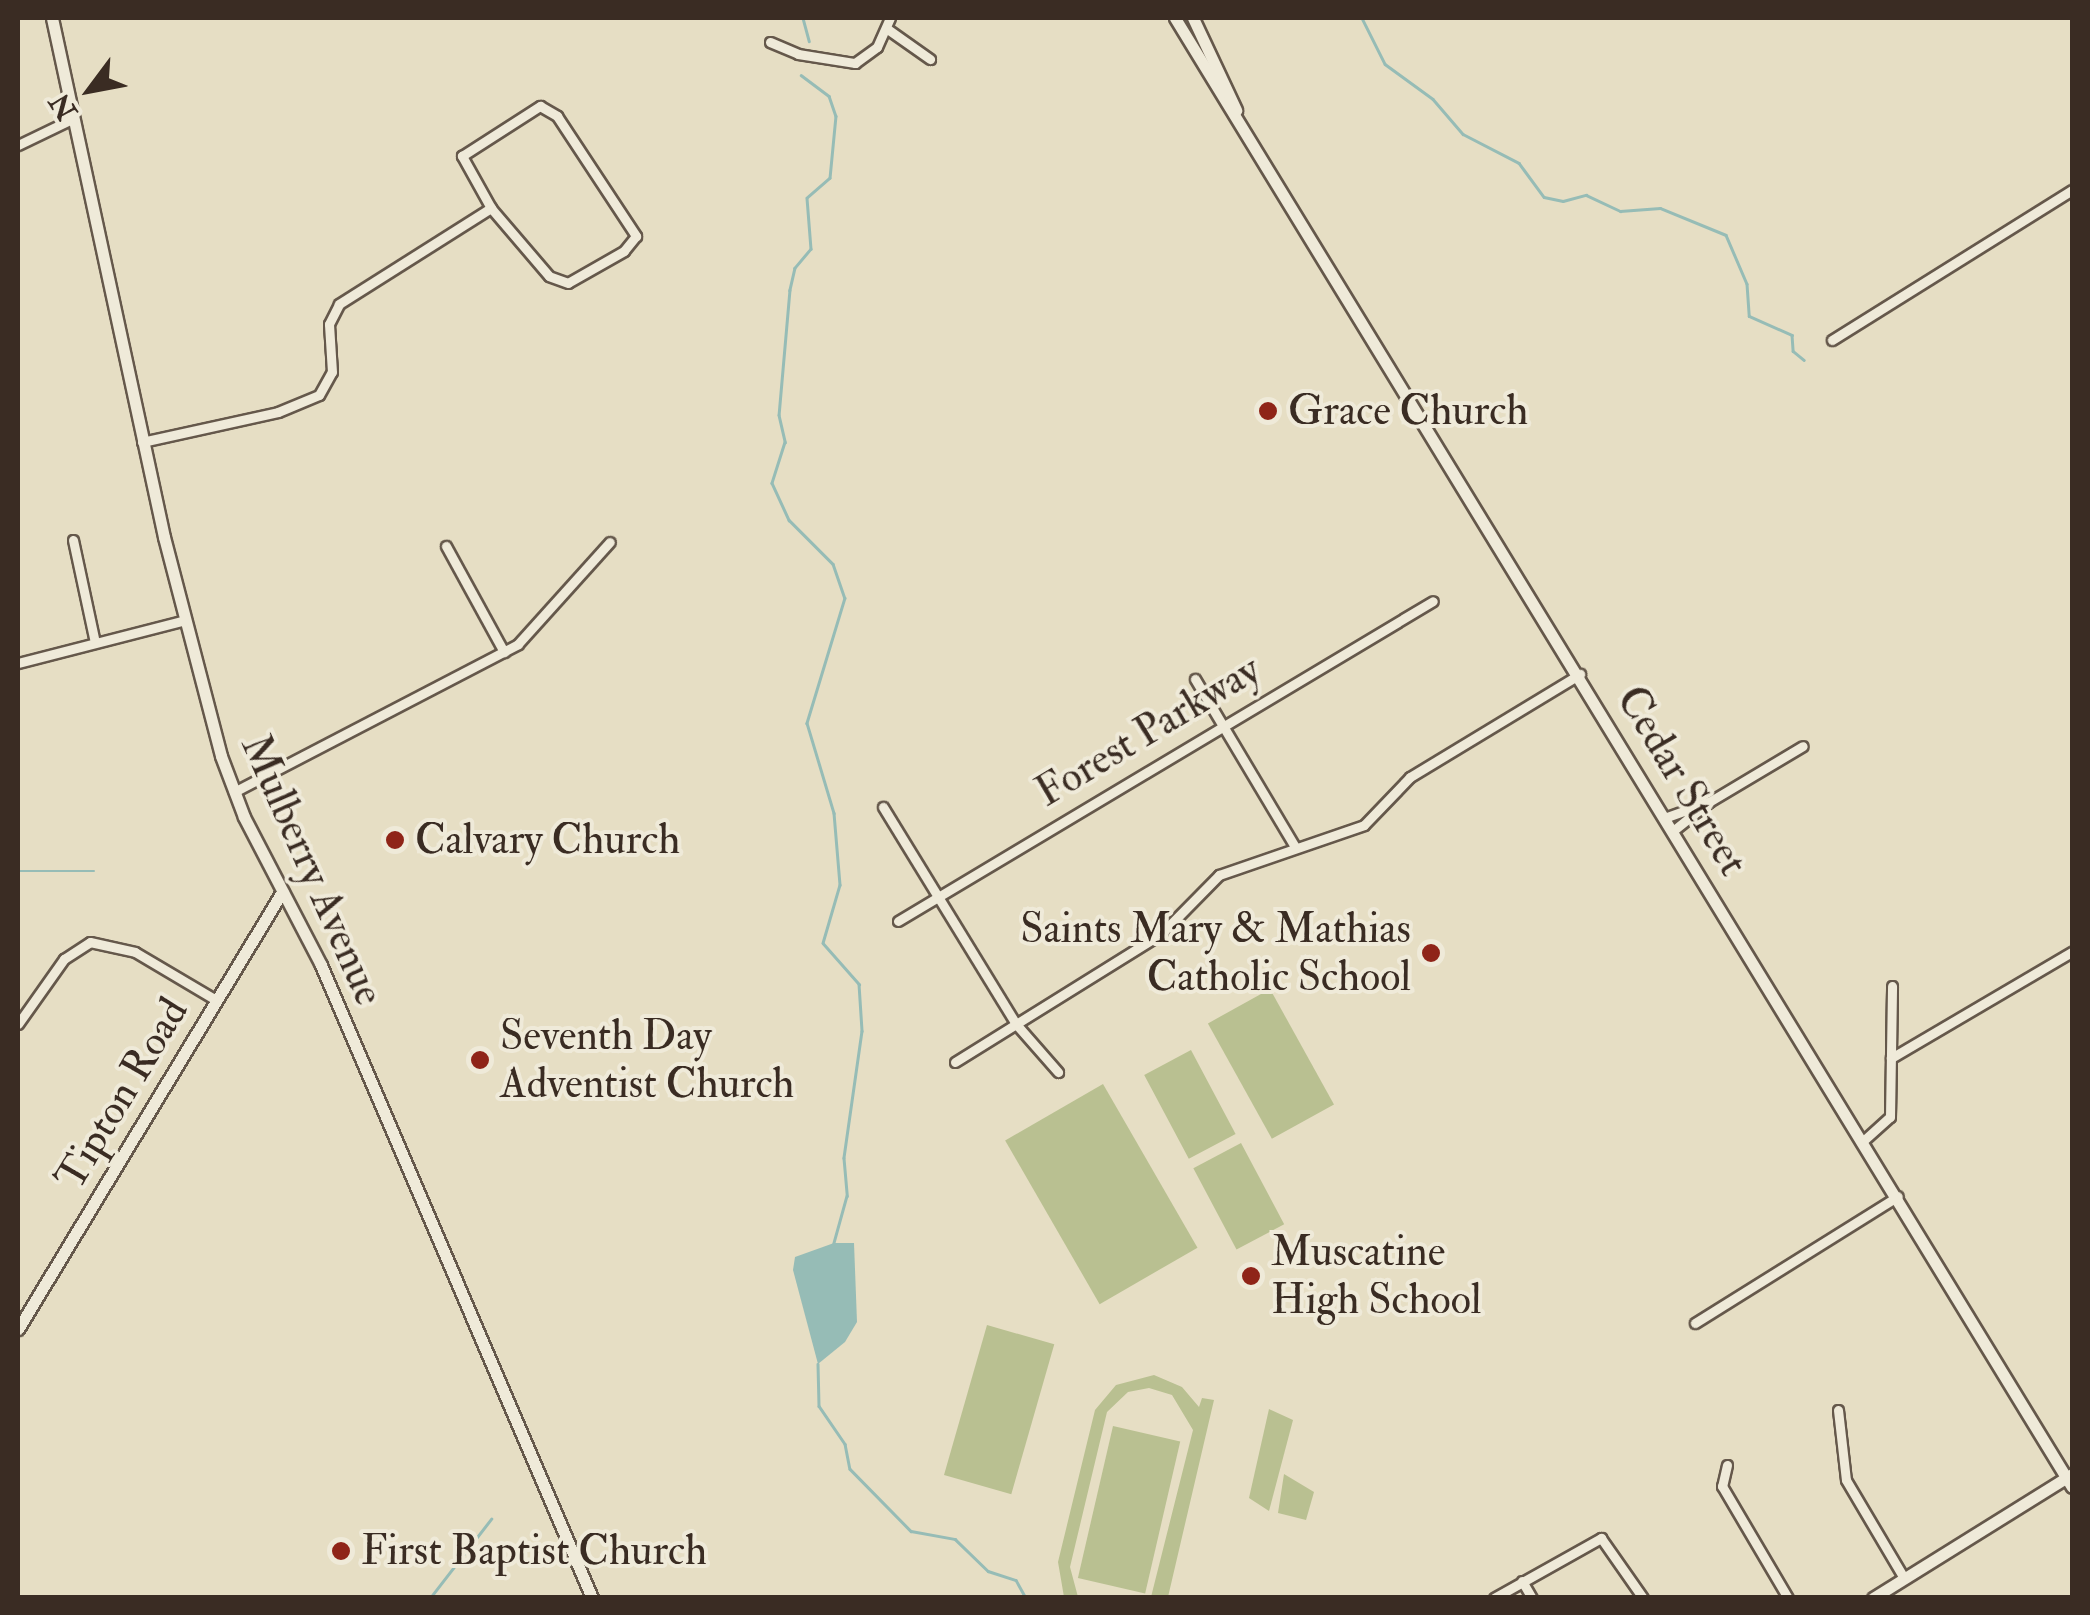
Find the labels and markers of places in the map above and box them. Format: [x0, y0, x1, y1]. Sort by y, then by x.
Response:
place label: Grace Church [1288, 386, 1528, 436]
marker: Grace Church [1257, 400, 1279, 422]
place label: Calvary Church [415, 815, 680, 865]
marker: Calvary Church [384, 829, 406, 851]
place label: Saints Mary & Mathias Catholic School [1020, 904, 1411, 1002]
marker: Saints Mary & Mathias Catholic School [1420, 942, 1442, 964]
place label: Seventh Day Adventist Church [500, 1011, 794, 1110]
marker: Seventh Day Adventist Church [469, 1049, 491, 1071]
place label: Muscatine High School [1271, 1227, 1481, 1326]
marker: Muscatine High School [1240, 1265, 1262, 1287]
place label: First Baptist Church [361, 1526, 707, 1576]
marker: First Baptist Church [330, 1540, 352, 1562]

